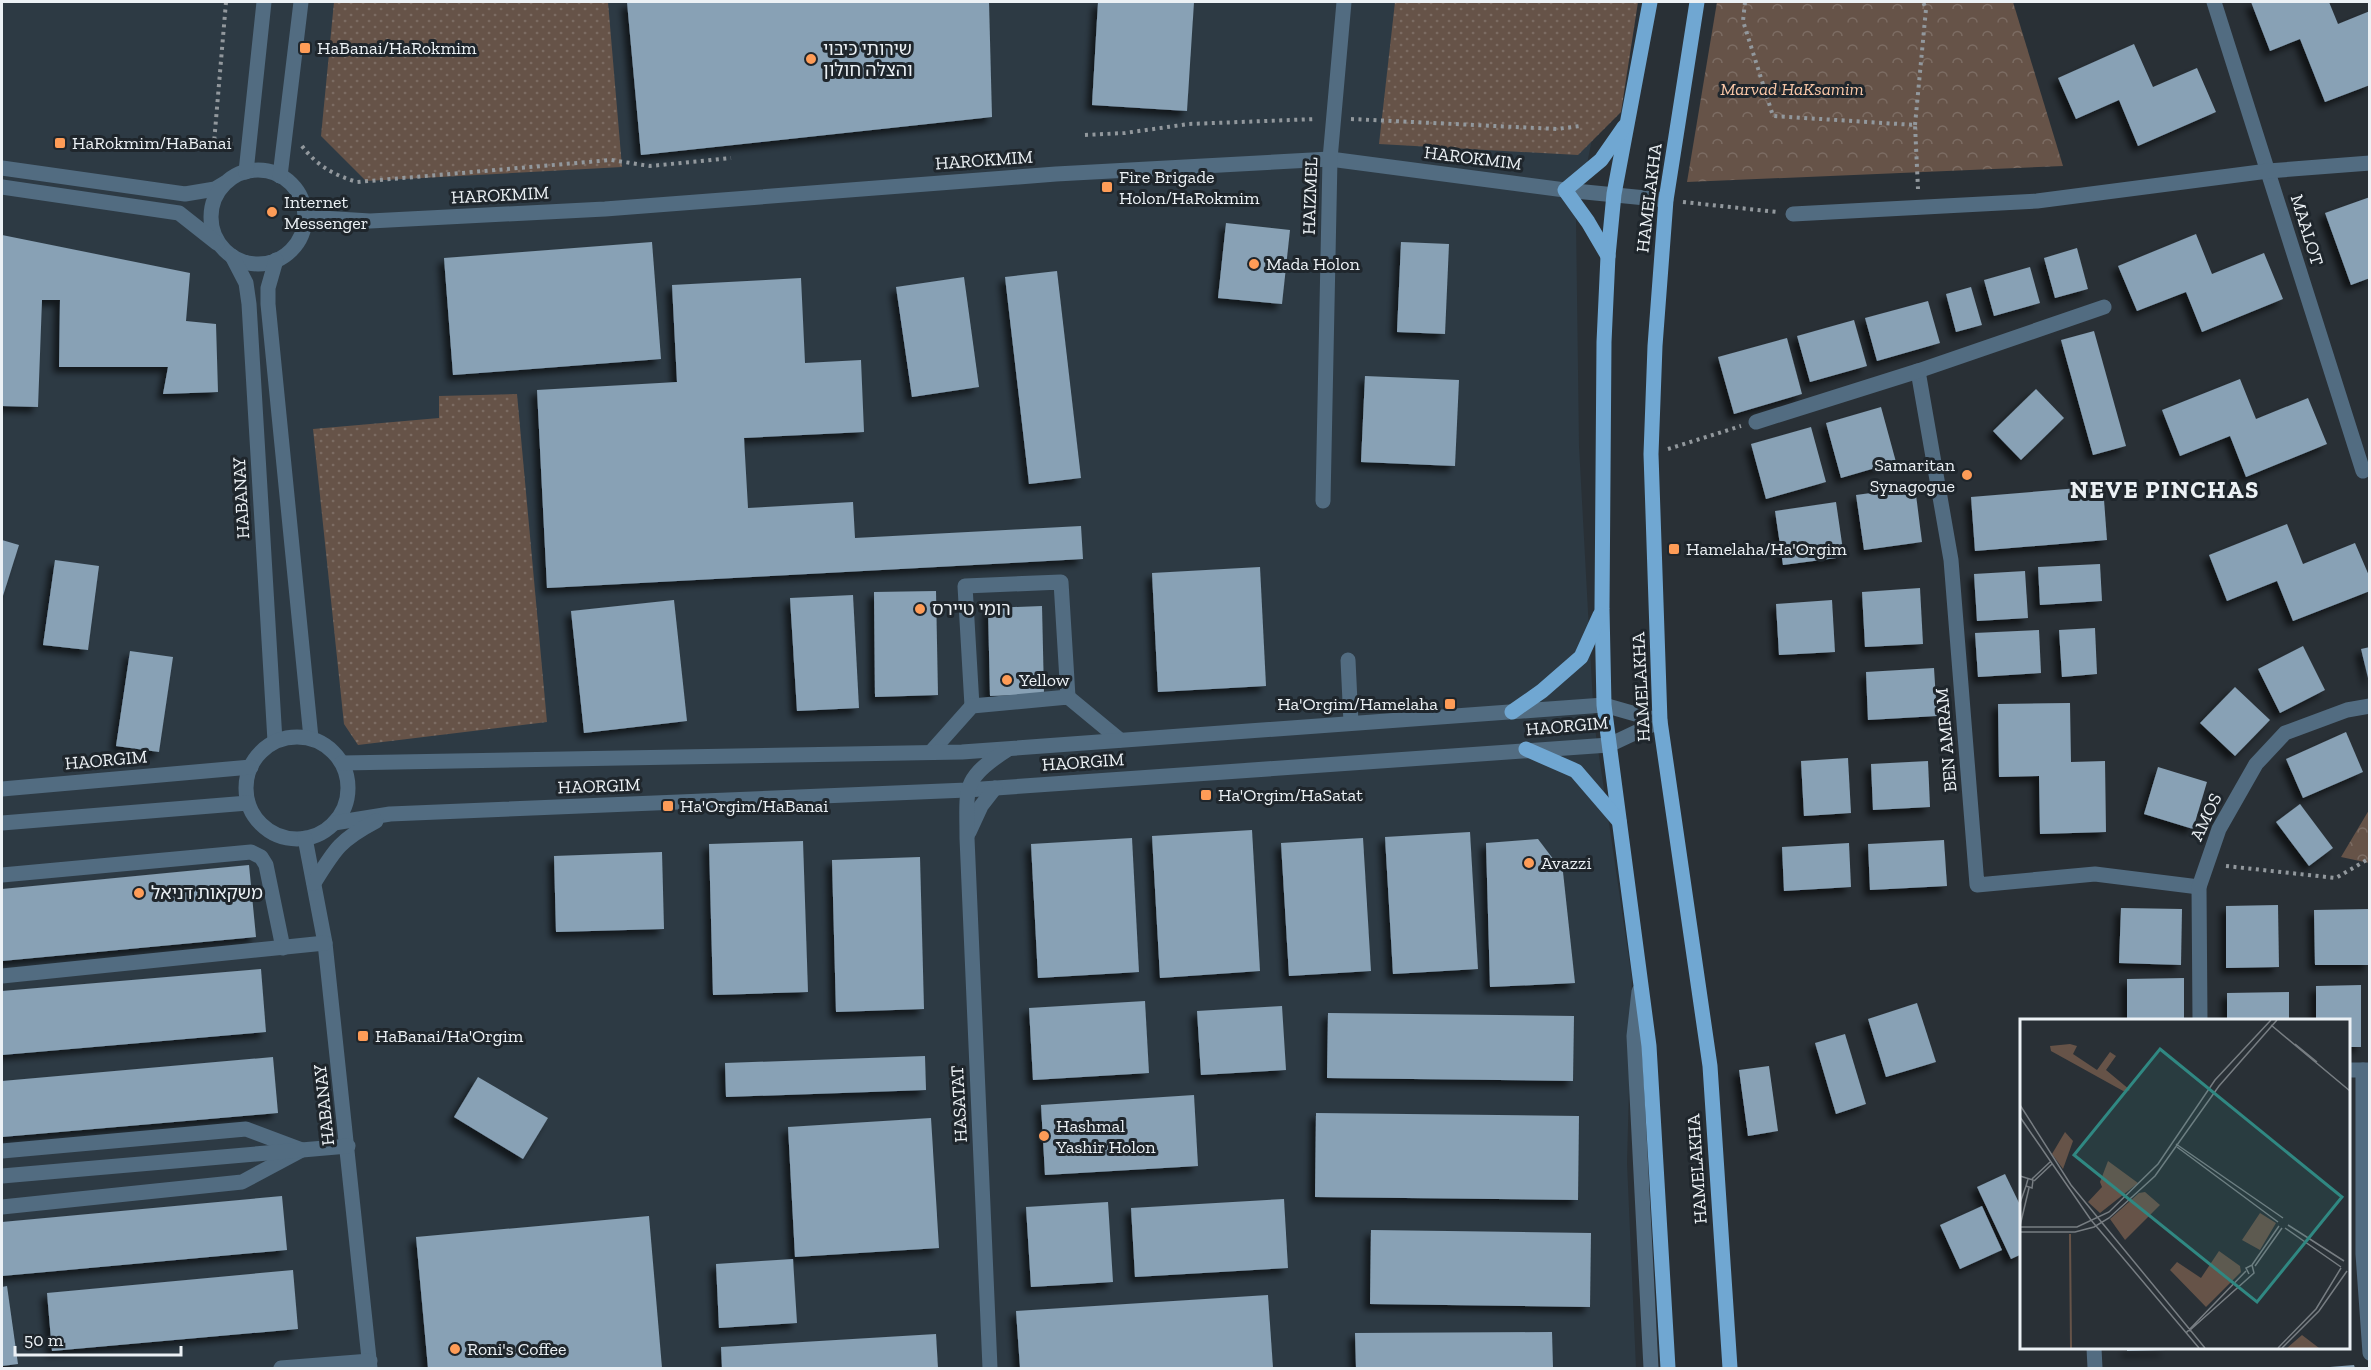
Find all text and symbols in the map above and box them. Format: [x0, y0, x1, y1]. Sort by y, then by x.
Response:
place label: HaBanai/HaRokmim [317, 37, 477, 59]
place label: שירותי כיבוי והצלה חולון [823, 38, 913, 81]
marker: HaBanai/HaRokmim [298, 41, 312, 55]
marker: שירותי כיבוי והצלה חולון [804, 52, 818, 66]
park label: Marvad HaKsamim [1720, 78, 1864, 100]
place label: HaRokmim/HaBanai [72, 132, 232, 154]
marker: HaRokmim/HaBanai [53, 136, 67, 150]
street label: HAROKMIM [1423, 141, 1523, 175]
street label: HAMELAKHA [1631, 142, 1667, 254]
street label: HAROKMIM [934, 146, 1034, 174]
street label: HAIZMEL [1298, 157, 1322, 235]
place label: Fire Brigade Holon/HaRokmim [1119, 166, 1260, 209]
marker: Fire Brigade Holon/HaRokmim [1100, 180, 1114, 194]
street label: HAROKMIM [450, 181, 550, 209]
place label: Internet Messenger [284, 191, 368, 234]
street label: MAALOT [2286, 192, 2328, 268]
marker: Internet Messenger [265, 205, 279, 219]
place label: Mada Holon [1266, 253, 1360, 275]
marker: Mada Holon [1247, 257, 1261, 271]
place label: Samaritan Synagogue [1870, 454, 1956, 497]
street label: HABANAY [228, 457, 254, 539]
marker: Samaritan Synagogue [1960, 468, 1974, 482]
district label: NEVE PINCHAS [2070, 475, 2260, 504]
place label: Hamelaha/Ha'Orgim [1686, 538, 1847, 560]
marker: Hamelaha/Ha'Orgim [1667, 542, 1681, 556]
place label: רומי טיירס [932, 598, 1011, 620]
marker: רומי טיירס [913, 602, 927, 616]
street label: HAMELAKHA [1627, 631, 1655, 743]
place label: Yellow [1018, 669, 1070, 691]
marker: Yellow [1000, 673, 1014, 687]
street label: BEN AMRAM [1930, 687, 1962, 793]
place label: Ha'Orgim/Hamelaha [1277, 693, 1438, 715]
marker: Ha'Orgim/Hamelaha [1443, 697, 1457, 711]
street label: HAORGIM [1525, 711, 1609, 741]
street label: HAORGIM [64, 745, 148, 775]
street label: HAORGIM [1041, 748, 1125, 776]
street label: HAORGIM [557, 774, 641, 798]
place label: Ha'Orgim/HaSatat [1218, 784, 1363, 806]
marker: Ha'Orgim/HaSatat [1199, 788, 1213, 802]
street label: AMOS [2185, 790, 2227, 844]
place label: Ha'Orgim/HaBanai [680, 795, 828, 817]
marker: Ha'Orgim/HaBanai [661, 799, 675, 813]
place label: Avazzi [1541, 852, 1591, 874]
marker: Avazzi [1522, 856, 1536, 870]
place label: משקאות דניאל [151, 882, 263, 904]
marker: משקאות דניאל [132, 886, 146, 900]
inset map [2020, 1019, 2350, 1349]
place label: HaBanai/Ha'Orgim [375, 1025, 524, 1047]
marker: HaBanai/Ha'Orgim [356, 1029, 370, 1043]
street label: HABANAY [309, 1063, 339, 1147]
street label: HASATAT [946, 1065, 972, 1143]
street label: HAMELAKHA [1682, 1113, 1712, 1225]
place label: Hashmal Yashir Holon [1055, 1115, 1156, 1158]
marker: Hashmal Yashir Holon [1037, 1129, 1051, 1143]
scale bar [15, 1319, 182, 1357]
text: 50 m [24, 1329, 64, 1351]
place label: Roni's Coffee [467, 1338, 566, 1360]
marker: Roni's Coffee [448, 1342, 462, 1356]

